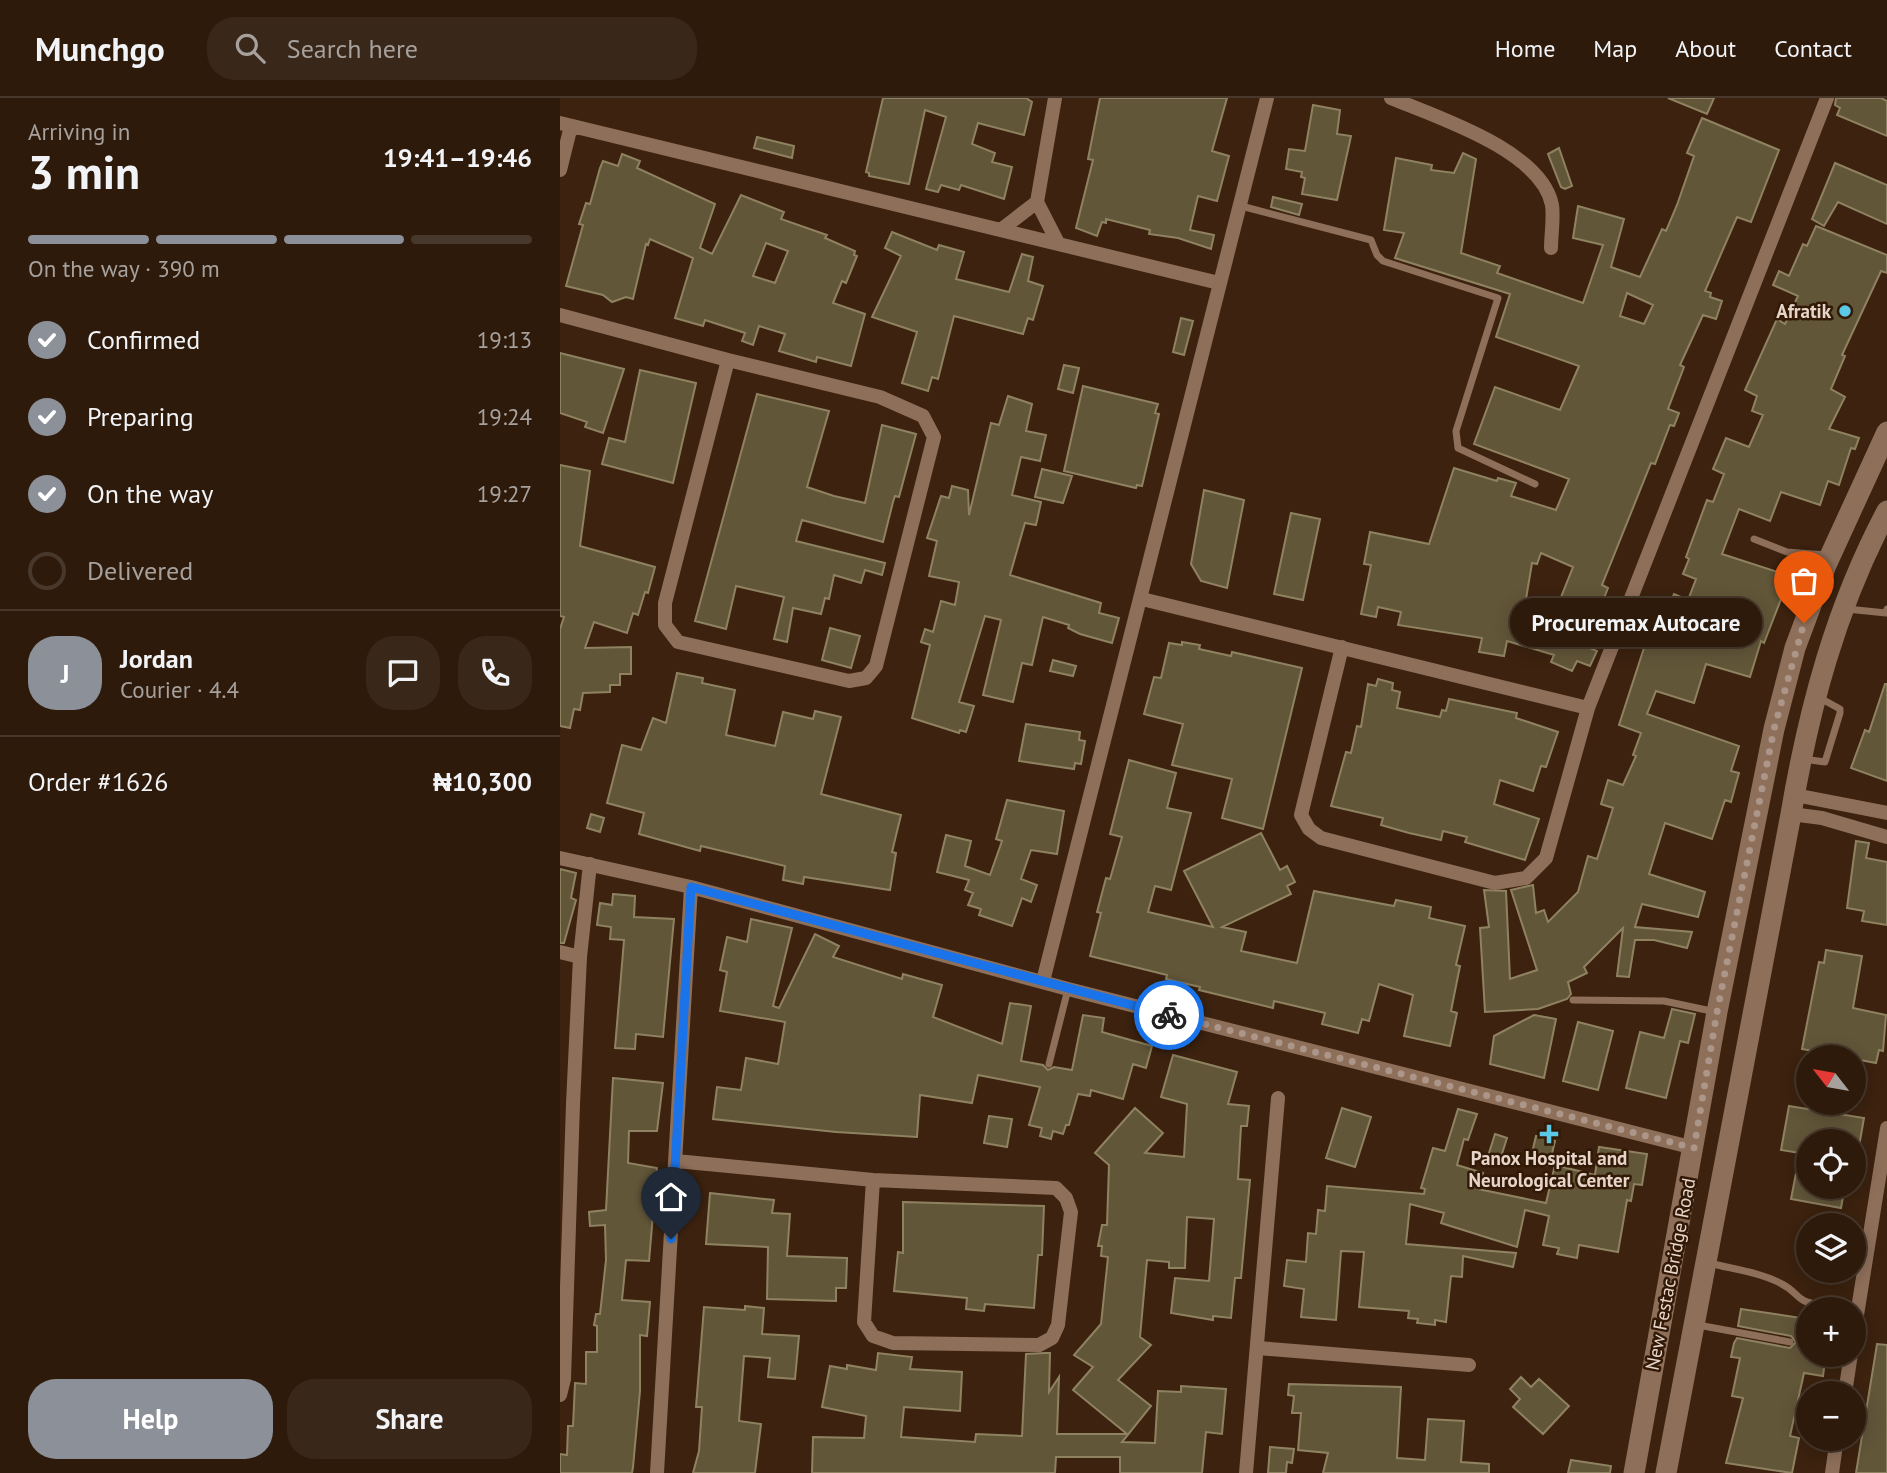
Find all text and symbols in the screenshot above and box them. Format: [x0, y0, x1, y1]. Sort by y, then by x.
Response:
search box [207, 17, 697, 80]
text: Munchgo [35, 27, 165, 70]
icon: search [231, 29, 269, 67]
text: Search here [287, 32, 418, 65]
text: Home [1495, 33, 1555, 64]
text: Map [1593, 33, 1637, 64]
text: About [1675, 33, 1736, 64]
text: Contact [1774, 33, 1852, 64]
text: Arriving in [28, 117, 130, 146]
text: 19:41–19:46 [383, 141, 532, 174]
text: 3 min [28, 142, 140, 202]
text: On the way · 390 m [28, 254, 220, 283]
place label: Afratik [1776, 299, 1832, 323]
marker: Afratik [1837, 303, 1853, 319]
icon: check [28, 321, 66, 359]
text: Confirmed [87, 323, 200, 356]
text: 19:13 [477, 325, 532, 354]
icon: check [28, 398, 66, 436]
text: Preparing [87, 400, 194, 433]
text: 19:24 [477, 402, 532, 431]
icon: check [28, 475, 66, 513]
text: On the way [87, 477, 213, 510]
text: 19:27 [477, 479, 532, 508]
pin [1774, 551, 1834, 623]
text: Delivered [87, 554, 193, 587]
icon: bag [1785, 562, 1823, 600]
callout: Procuremax Autocare [1510, 598, 1762, 648]
text: Procuremax Autocare [1532, 608, 1740, 637]
button: chat [366, 636, 440, 710]
button: phone [458, 636, 532, 710]
text: Jordan [120, 642, 193, 675]
text: J [61, 657, 69, 690]
text: Courier · 4.4 [120, 675, 239, 704]
text: Order #1626 [28, 765, 168, 798]
text: ₦10,300 [433, 765, 532, 798]
courier [1134, 980, 1204, 1050]
icon: bike [1150, 996, 1188, 1034]
north arrow [1796, 1045, 1866, 1115]
map controls [1796, 1045, 1866, 1451]
marker: Panox Hospital and Neurological Center [1539, 1124, 1559, 1144]
button: locate [1796, 1129, 1866, 1199]
place label: Panox Hospital and Neurological Center [1469, 1146, 1630, 1192]
pin [641, 1167, 701, 1239]
street label: New Festac Bridge Road [1640, 1176, 1700, 1372]
icon: home [652, 1178, 690, 1216]
button: layers [1796, 1213, 1866, 1283]
button: + [1796, 1297, 1866, 1367]
button: Help [28, 1379, 273, 1459]
button: Share [287, 1379, 532, 1459]
button: − [1796, 1381, 1866, 1451]

